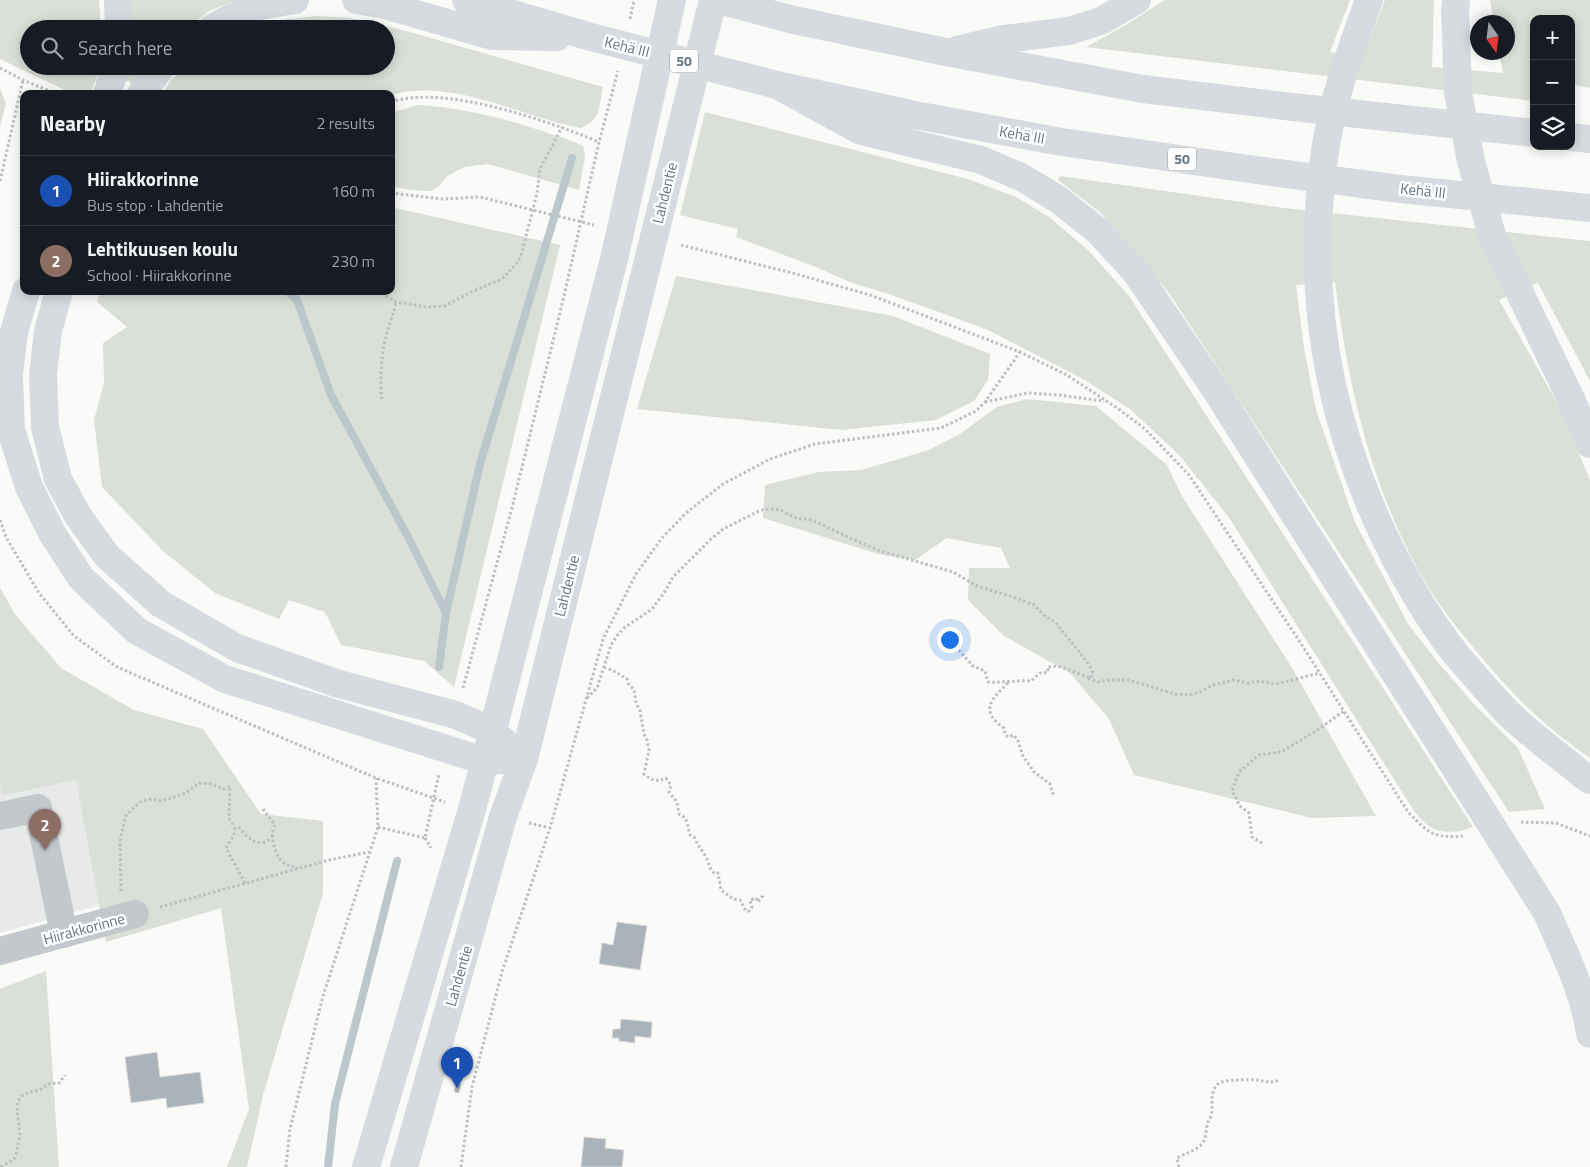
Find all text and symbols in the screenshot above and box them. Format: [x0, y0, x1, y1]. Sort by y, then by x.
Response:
north arrow [1470, 15, 1515, 60]
map controls [1530, 15, 1575, 150]
button: + [1530, 15, 1575, 60]
search box [20, 20, 395, 75]
street label: Kehä III [602, 30, 652, 63]
text: Search here [78, 33, 172, 62]
icon: search [38, 34, 66, 62]
road number: 50 [670, 49, 698, 72]
button: − [1530, 60, 1575, 105]
button: layers [1530, 105, 1575, 150]
text: Nearby [40, 107, 105, 139]
text: 2 results [316, 111, 375, 135]
street label: Kehä III [998, 119, 1047, 150]
road number: 50 [1168, 148, 1196, 170]
street label: Lahdentie [646, 160, 683, 226]
text: Hiirakkorinne [87, 164, 199, 193]
street label: Kehä III [1399, 177, 1447, 204]
text: 1 [52, 179, 60, 203]
text: 160 m [331, 179, 375, 203]
text: Bus stop · Lahdentie [87, 193, 223, 217]
text: Lehtikuusen koulu [87, 234, 238, 263]
text: 2 [52, 249, 60, 273]
text: 230 m [331, 249, 375, 273]
text: School · Hiirakkorinne [87, 263, 232, 287]
street label: Lahdentie [548, 553, 585, 619]
your location [937, 627, 963, 653]
pin: 2 [29, 809, 61, 850]
street label: Hiirakkorinne [40, 907, 127, 950]
street label: Lahdentie [439, 943, 478, 1009]
pin: 1 [441, 1047, 473, 1088]

